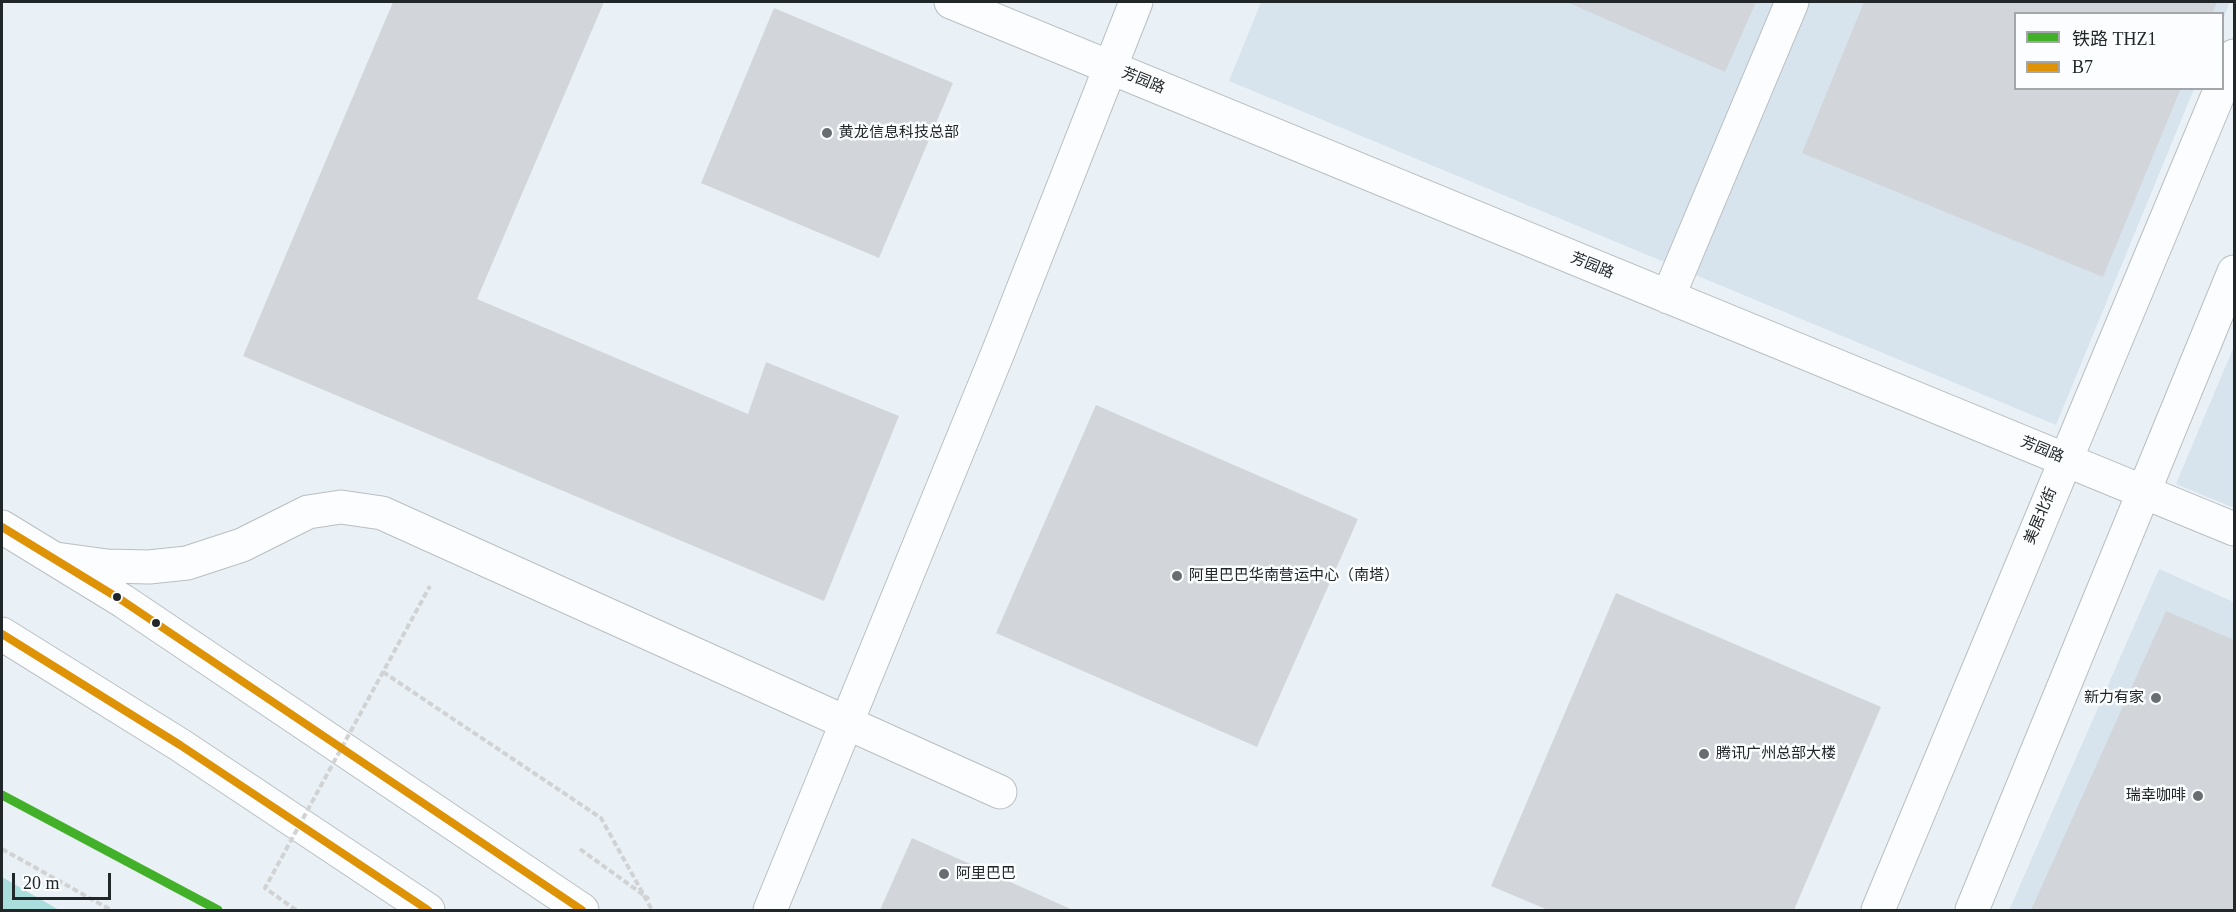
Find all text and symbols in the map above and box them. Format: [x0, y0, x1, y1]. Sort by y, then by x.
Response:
legend [2014, 12, 2224, 90]
text: 铁路 THZ1 [2072, 29, 2157, 49]
text: B7 [2072, 57, 2093, 77]
street label: 芳园路 [1119, 64, 1167, 98]
place label: 黄龙信息科技总部 [839, 124, 959, 142]
marker: 黄龙信息科技总部 [820, 126, 834, 140]
street label: 芳园路 [1568, 249, 1616, 283]
street label: 芳园路 [2018, 433, 2066, 467]
street label: 美居北街 [2021, 485, 2061, 547]
place label: 阿里巴巴华南营运中心（南塔） [1189, 567, 1399, 585]
marker: 阿里巴巴华南营运中心（南塔） [1170, 569, 1184, 583]
unlabelled marker [111, 591, 123, 603]
unlabelled marker [150, 617, 162, 629]
place label: 新力有家 [2084, 689, 2144, 707]
marker: 新力有家 [2149, 691, 2163, 705]
place label: 腾讯广州总部大楼 [1716, 745, 1836, 763]
marker: 腾讯广州总部大楼 [1697, 747, 1711, 761]
place label: 瑞幸咖啡 [2126, 787, 2186, 805]
marker: 瑞幸咖啡 [2191, 789, 2205, 803]
scale bar [15, 861, 114, 899]
place label: 阿里巴巴 [956, 865, 1016, 883]
marker: 阿里巴巴 [937, 867, 951, 881]
text: 20 m [23, 873, 60, 893]

